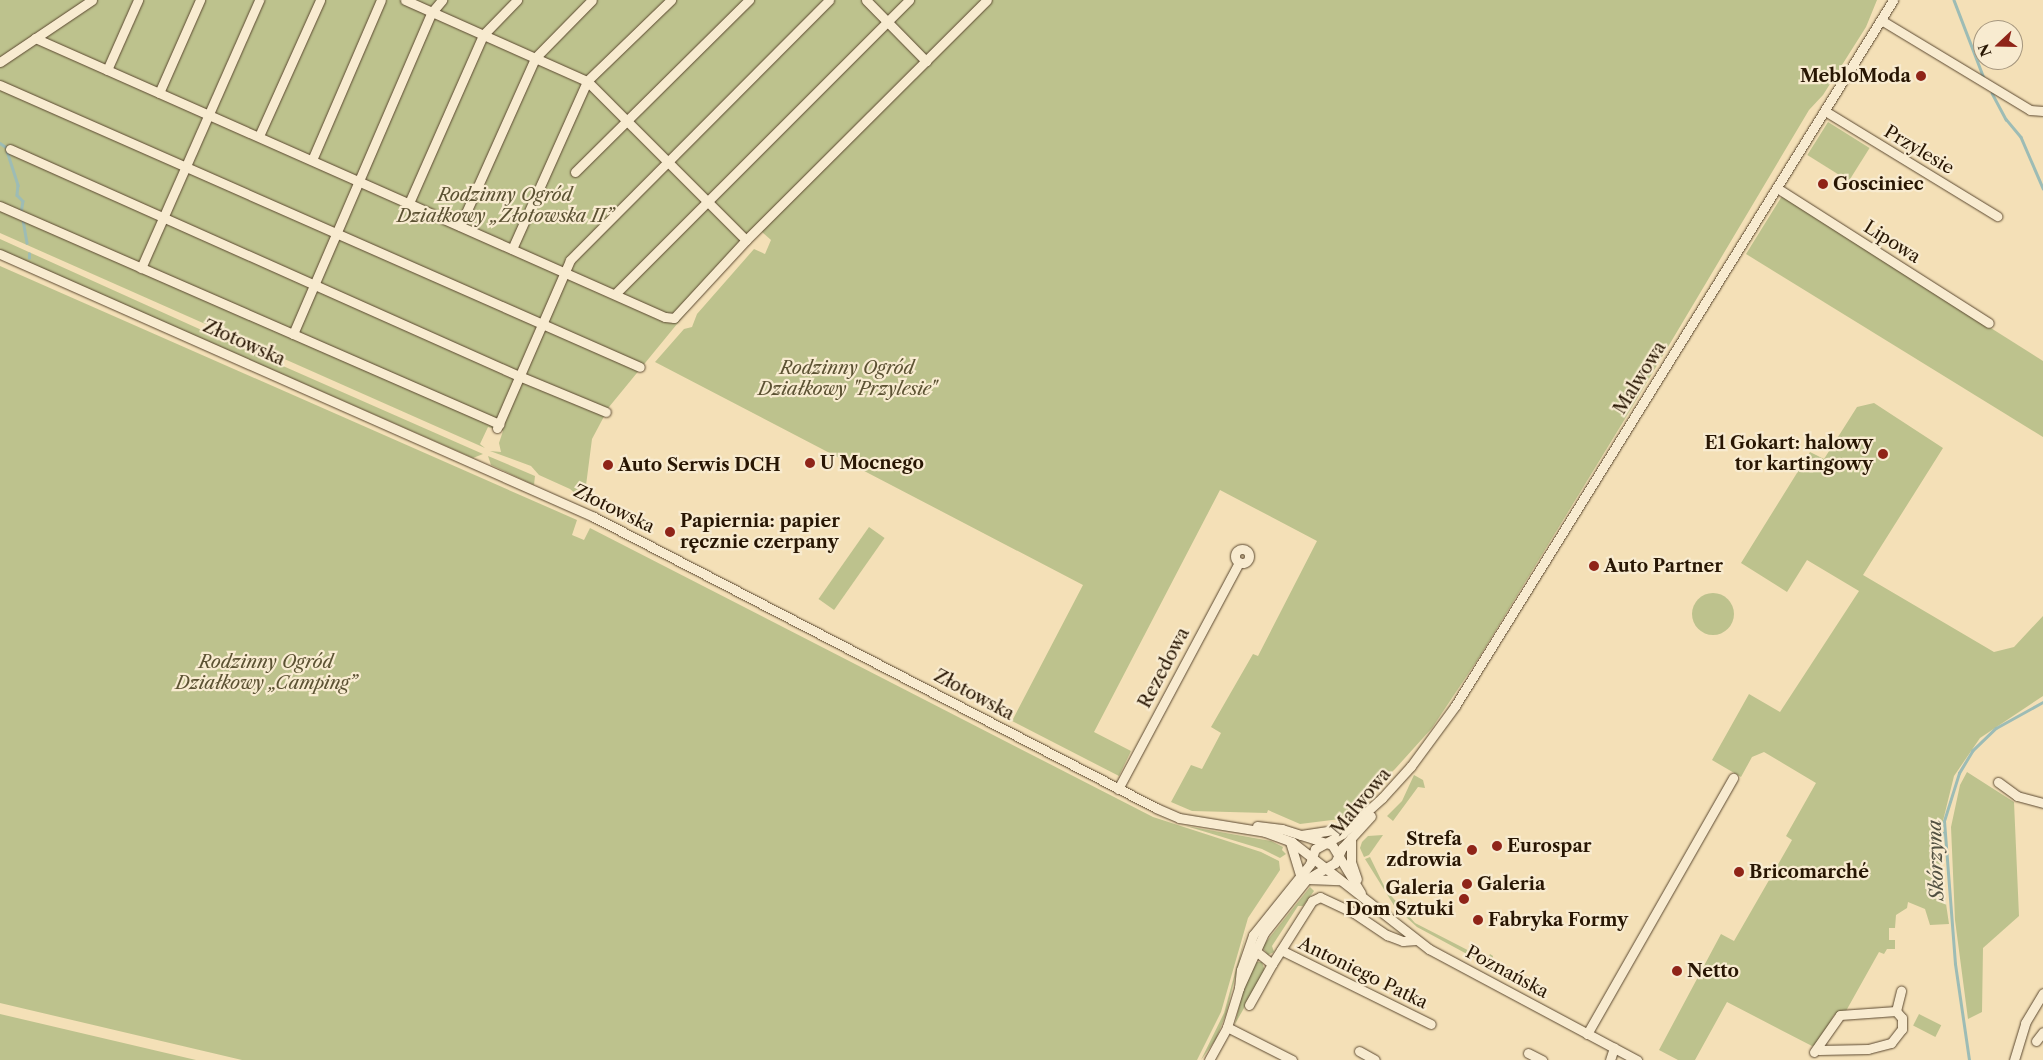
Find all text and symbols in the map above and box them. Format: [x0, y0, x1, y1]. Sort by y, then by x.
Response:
north arrow [1973, 20, 2023, 70]
text: N [1974, 41, 1996, 59]
place label: MebloModa [1800, 65, 1911, 87]
marker: MebloModa [1915, 70, 1927, 82]
street label: Przylesie [1880, 121, 1958, 179]
place label: Gosciniec [1833, 173, 1924, 195]
marker: Gosciniec [1817, 178, 1829, 190]
park label: Rodzinny Ogród Działkowy „Złotowska II” [397, 185, 613, 228]
street label: Lipowa [1860, 216, 1924, 268]
street label: Złotowska [200, 315, 288, 371]
street label: Malwowa [1609, 338, 1671, 418]
park label: Rodzinny Ogród Działkowy "Przylesie" [758, 358, 936, 400]
place label: E1 Gokart: halowy tor kartingowy [1704, 433, 1873, 476]
marker: E1 Gokart: halowy tor kartingowy [1877, 448, 1889, 460]
place label: U Mocnego [820, 452, 924, 474]
place label: Auto Serwis DCH [618, 454, 781, 476]
marker: U Mocnego [804, 457, 816, 469]
marker: Auto Serwis DCH [602, 459, 614, 471]
street label: Złotowska [570, 480, 658, 538]
place label: Papiernia: papier ręcznie czerpany [680, 511, 840, 554]
marker: Papiernia: papier ręcznie czerpany [664, 526, 676, 538]
place label: Auto Partner [1604, 555, 1723, 577]
marker: Auto Partner [1588, 560, 1600, 572]
street label: Rezedowa [1134, 624, 1194, 712]
park label: Rodzinny Ogród Działkowy „Camping” [175, 652, 357, 694]
street label: Złotowska [930, 665, 1018, 725]
street label: Malwowa [1327, 764, 1395, 840]
water label: Skórzyna [1923, 819, 1949, 901]
place label: Strefa zdrowia [1386, 829, 1462, 872]
place label: Eurospar [1507, 835, 1592, 857]
marker: Eurospar [1491, 840, 1503, 852]
marker: Strefa zdrowia [1466, 844, 1478, 856]
place label: Bricomarché [1749, 861, 1869, 883]
marker: Bricomarché [1733, 866, 1745, 878]
place label: Galeria [1477, 873, 1545, 895]
place label: Galeria Dom Sztuki [1345, 878, 1454, 921]
marker: Galeria [1461, 878, 1473, 890]
marker: Galeria Dom Sztuki [1458, 893, 1470, 905]
place label: Fabryka Formy [1488, 909, 1628, 931]
marker: Fabryka Formy [1472, 914, 1484, 926]
street label: Antoniego Patka [1295, 932, 1431, 1014]
street label: Poznańska [1462, 941, 1552, 1003]
place label: Netto [1687, 960, 1739, 982]
marker: Netto [1671, 965, 1683, 977]

